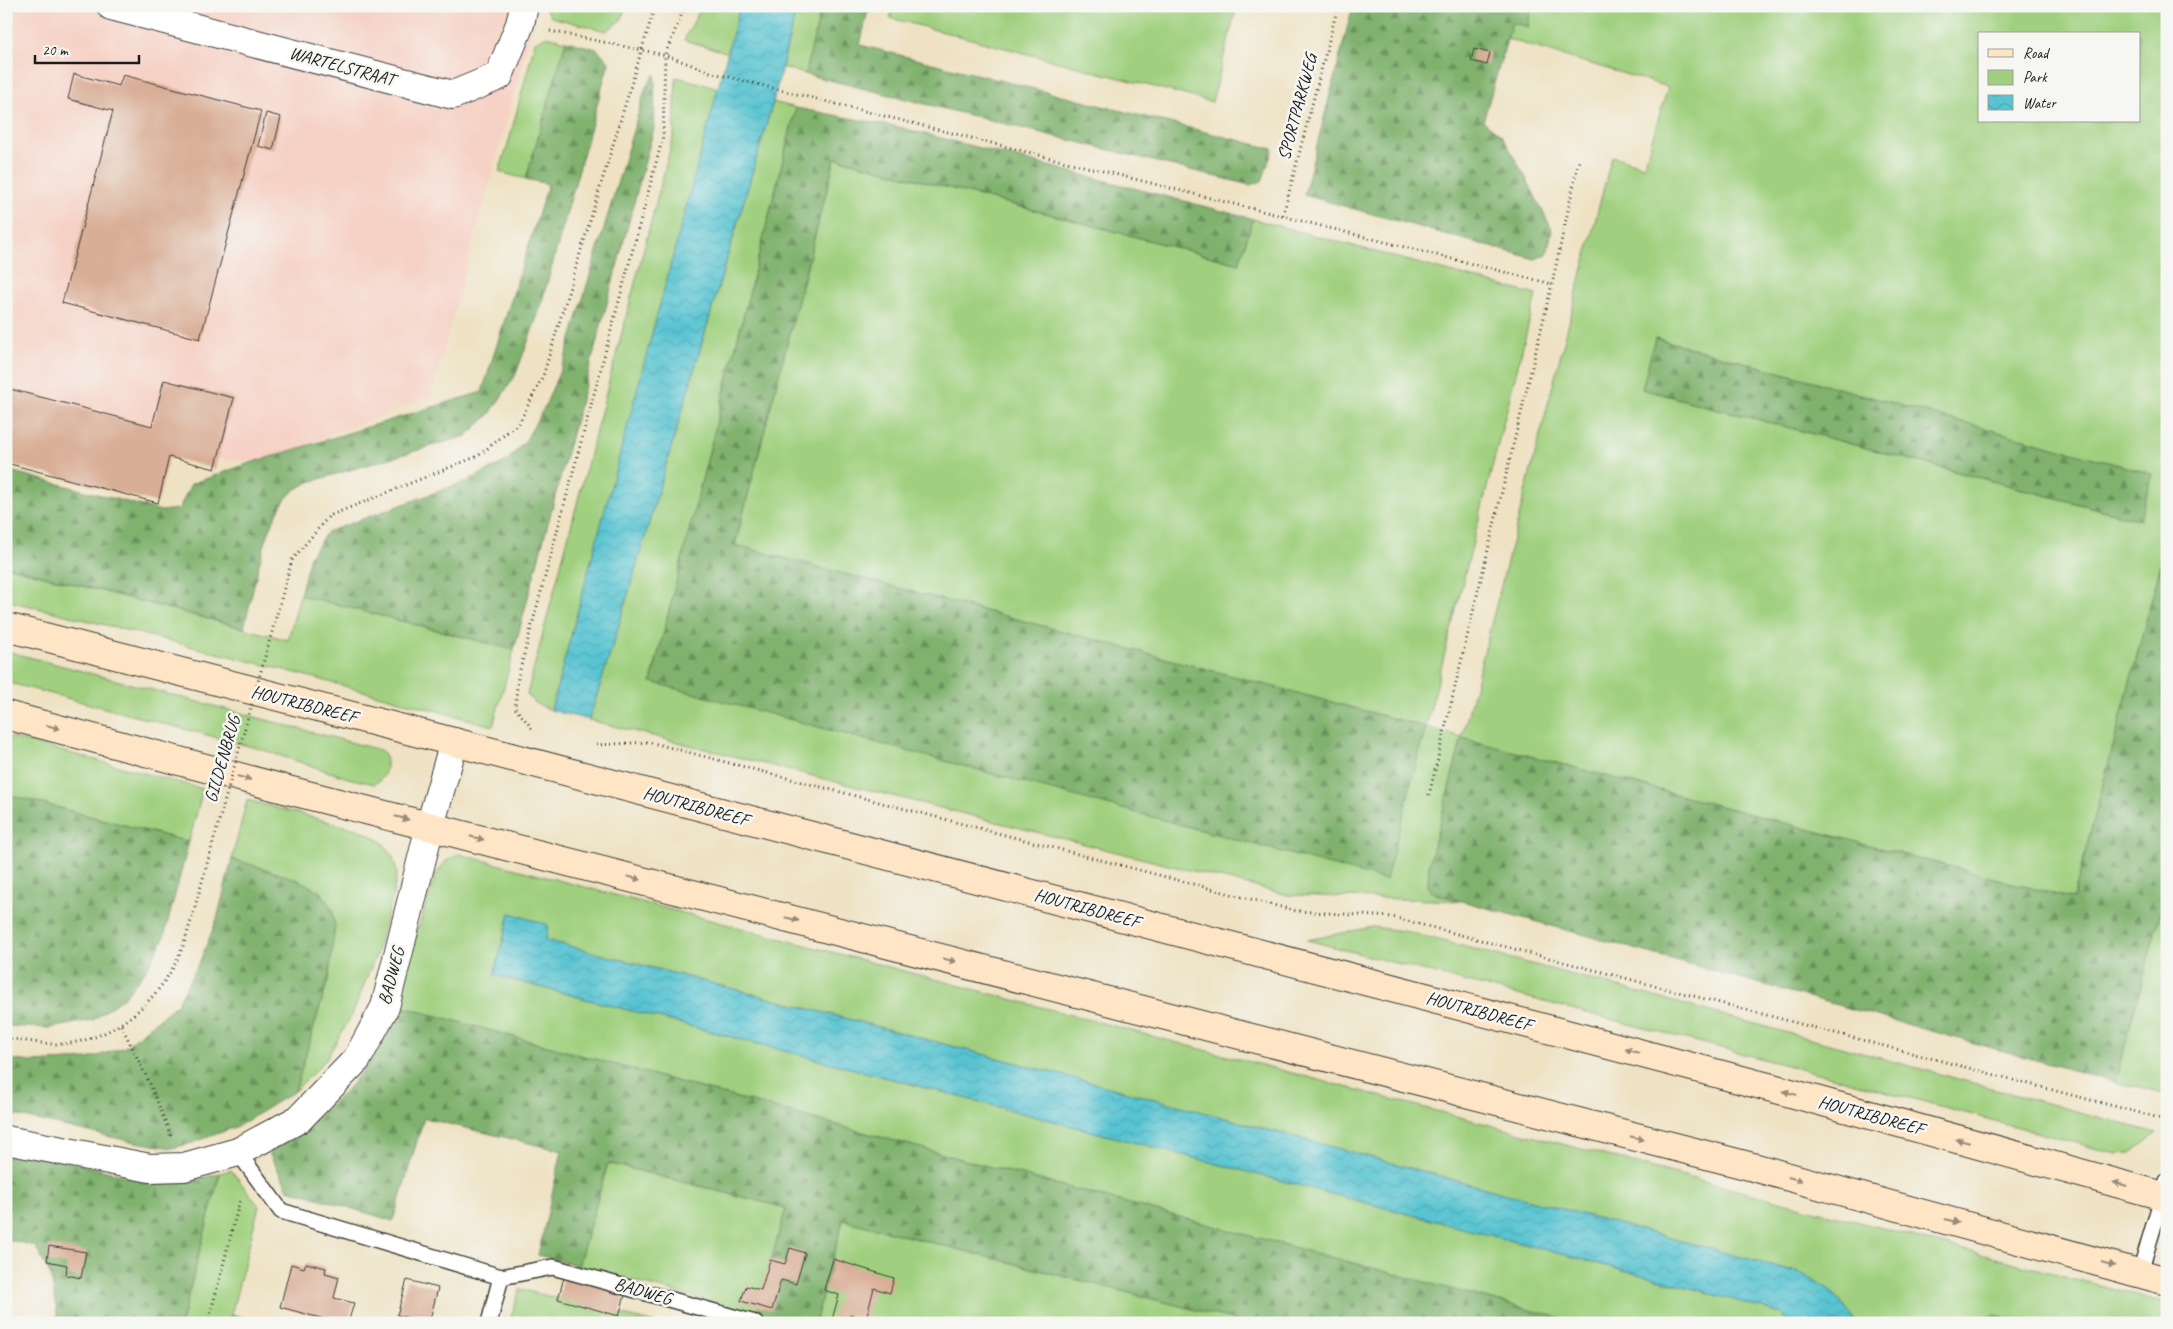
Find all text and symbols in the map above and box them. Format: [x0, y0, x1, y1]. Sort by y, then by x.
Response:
scale bar [35, 32, 139, 64]
legend [1978, 32, 2140, 122]
text: 20 m [42, 41, 69, 60]
street label: WARTELSTRAAT [287, 41, 401, 92]
text: Road [2023, 44, 2050, 63]
street label: SPORTPARKWEG [1272, 49, 1322, 162]
text: Park [2023, 68, 2048, 87]
text: Water [2023, 94, 2057, 113]
street label: HOUTRIBDREEF [249, 680, 363, 729]
street label: GILDENBRUG [199, 711, 245, 805]
one-way arrow [46, 723, 61, 731]
one-way arrow [237, 774, 252, 782]
street label: HOUTRIBDREEF [641, 781, 755, 832]
one-way arrow [394, 815, 409, 823]
one-way arrow [470, 834, 485, 842]
one-way arrow [627, 875, 642, 883]
street label: HOUTRIBDREEF [1032, 883, 1146, 934]
one-way arrow [784, 915, 799, 923]
street label: BADWEG [373, 943, 410, 1007]
one-way arrow [942, 956, 957, 964]
street label: HOUTRIBDREEF [1424, 986, 1538, 1037]
one-way arrow [1625, 1047, 1640, 1055]
one-way arrow [1782, 1088, 1797, 1096]
street label: HOUTRIBDREEF [1816, 1090, 1930, 1141]
one-way arrow [1630, 1134, 1645, 1142]
one-way arrow [1956, 1136, 1971, 1144]
one-way arrow [1787, 1175, 1802, 1183]
one-way arrow [2112, 1180, 2127, 1188]
one-way arrow [1944, 1217, 1959, 1225]
one-way arrow [2101, 1260, 2116, 1268]
street label: BADWEG [612, 1272, 676, 1310]

